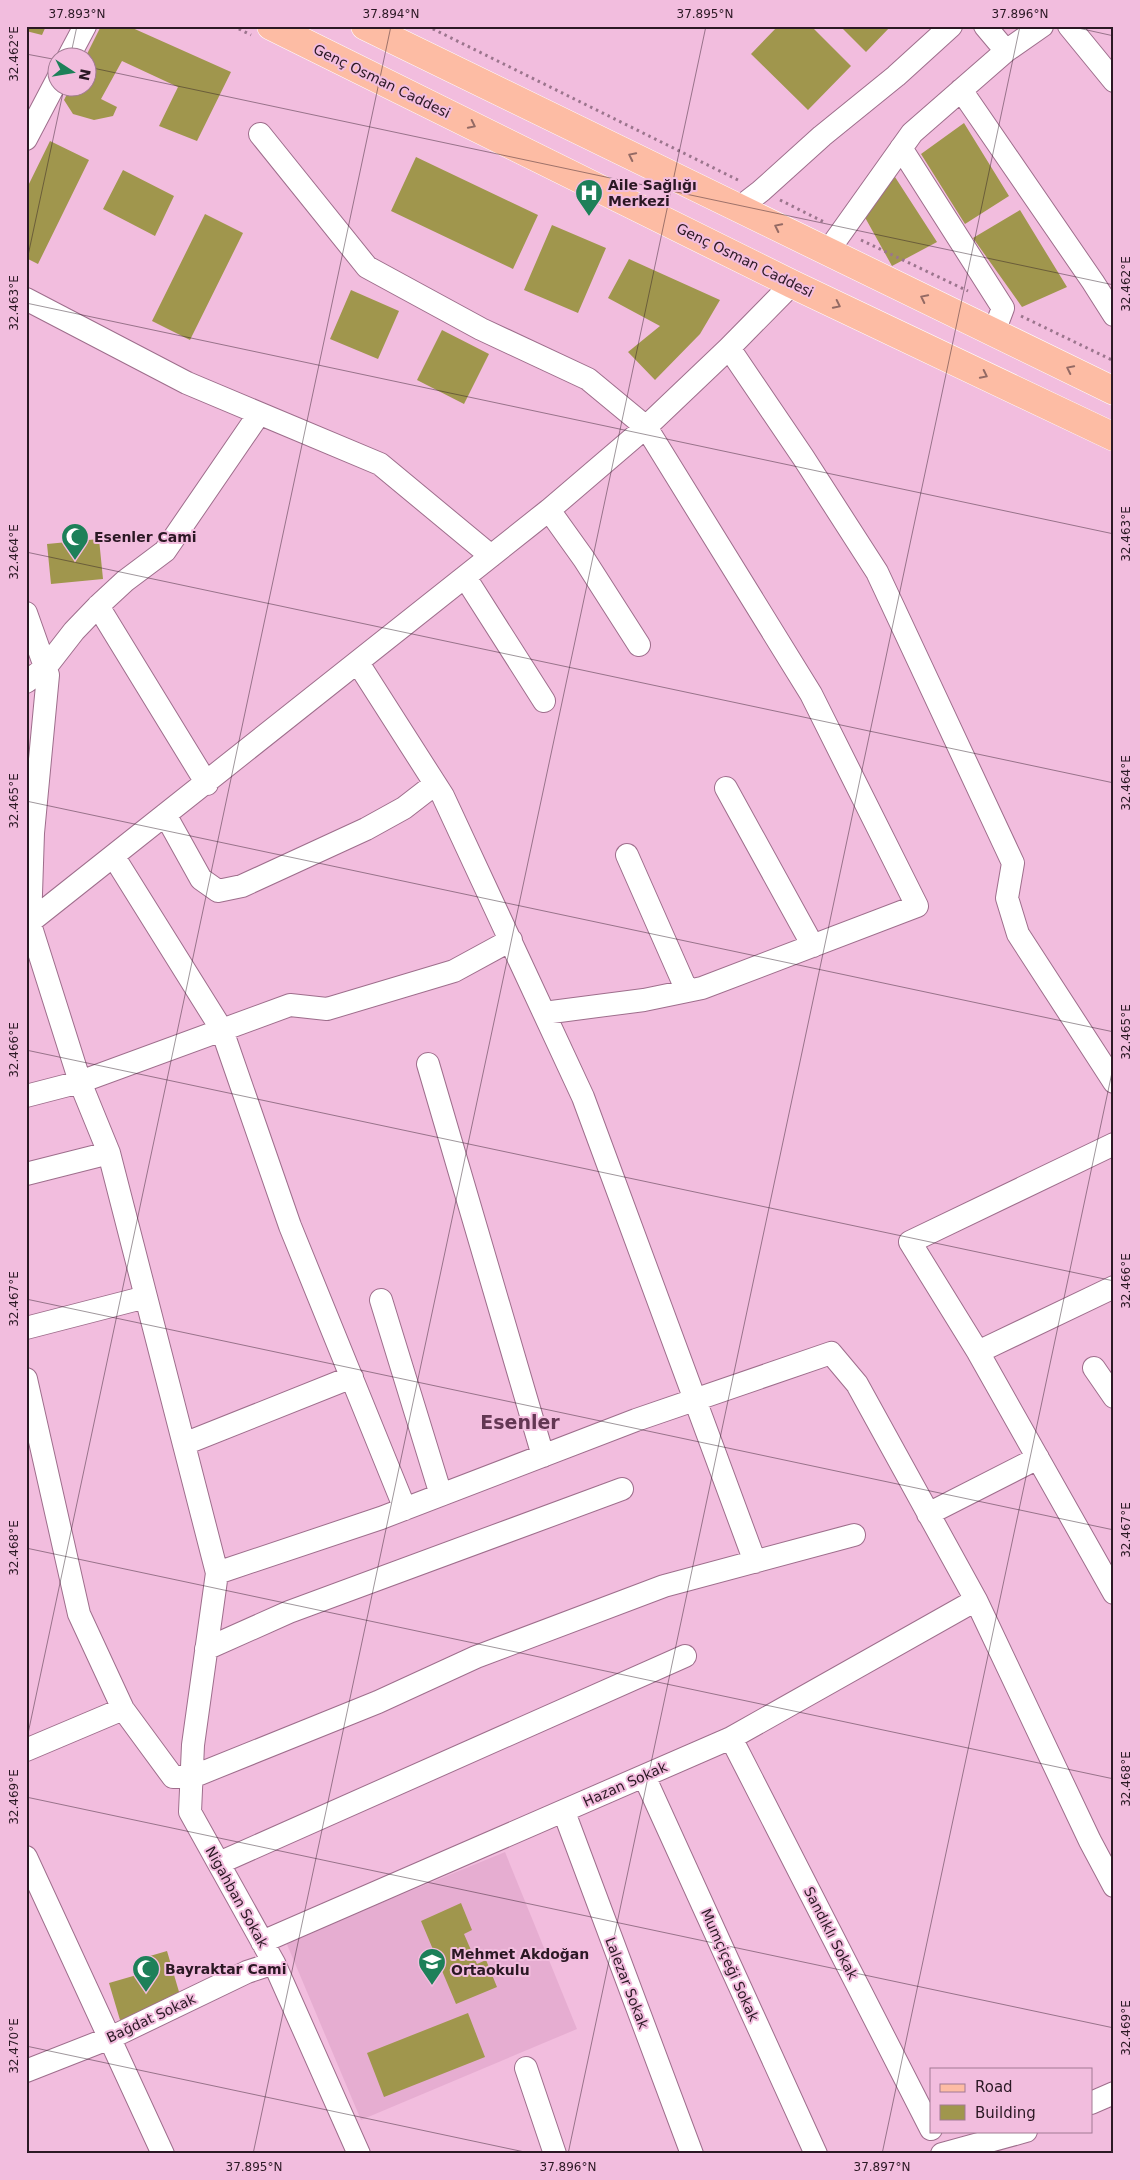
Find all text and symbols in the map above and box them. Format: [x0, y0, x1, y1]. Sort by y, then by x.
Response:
text: 37.893°N [49, 7, 105, 21]
text: 37.894°N [363, 7, 419, 21]
text: 37.895°N [677, 7, 733, 21]
text: 37.896°N [992, 7, 1048, 21]
text: 32.462°E [7, 26, 21, 82]
street label: Genç Osman Caddesi [311, 41, 453, 121]
north arrow [48, 48, 98, 98]
text: N [76, 67, 94, 82]
one-way arrow [467, 119, 476, 129]
one-way arrow [628, 152, 637, 162]
place label: Aile Sağlığı Merkezi [608, 177, 697, 209]
hospital icon: Aile Sağlığı Merkezi [574, 178, 604, 217]
street label: Genç Osman Caddesi [674, 220, 816, 300]
one-way arrow [774, 223, 783, 233]
text: 32.462°E [1119, 256, 1133, 312]
text: 32.463°E [7, 275, 21, 331]
one-way arrow [920, 294, 929, 304]
one-way arrow [832, 299, 841, 309]
one-way arrow [1066, 365, 1075, 376]
one-way arrow [979, 369, 988, 379]
text: 32.463°E [1119, 506, 1133, 562]
mosque icon: Esenler Cami [60, 522, 90, 561]
text: 32.464°E [7, 524, 21, 580]
place label: Esenler Cami [94, 529, 197, 545]
text: 32.464°E [1119, 755, 1133, 811]
text: 32.465°E [7, 773, 21, 829]
text: 32.465°E [1119, 1004, 1133, 1060]
text: 32.466°E [7, 1022, 21, 1078]
text: 32.466°E [1119, 1253, 1133, 1309]
text: 32.467°E [7, 1271, 21, 1327]
district label: Esenler [480, 1411, 560, 1433]
text: 32.467°E [1119, 1502, 1133, 1558]
text: 32.468°E [7, 1520, 21, 1576]
text: 32.468°E [1119, 1751, 1133, 1807]
street label: Hazan Sokak [580, 1758, 670, 1810]
text: 32.469°E [7, 1769, 21, 1825]
street label: Nigahban Sokak [202, 1843, 272, 1951]
street label: Sandıklı Sokak [801, 1884, 862, 1983]
street label: Mumçiçeği Sokak [698, 1906, 762, 2025]
street label: Lalezar Sokak [602, 1935, 652, 2032]
place label: Mehmet Akdoğan Ortaokulu [451, 1946, 589, 1978]
school or university icon: Mehmet Akdoğan Ortaokulu [417, 1947, 447, 1986]
mosque icon: Bayraktar Cami [131, 1954, 161, 1993]
place label: Bayraktar Cami [165, 1961, 287, 1977]
street label: Bağdat Sokak [104, 1990, 199, 2046]
text: 32.469°E [1119, 2000, 1133, 2056]
text: 32.470°E [7, 2018, 21, 2074]
legend [930, 2068, 1092, 2132]
text: Road [975, 2078, 1013, 2096]
text: Building [975, 2104, 1036, 2122]
text: 37.895°N [226, 2160, 282, 2174]
text: 37.896°N [540, 2160, 596, 2174]
text: 37.897°N [854, 2160, 910, 2174]

